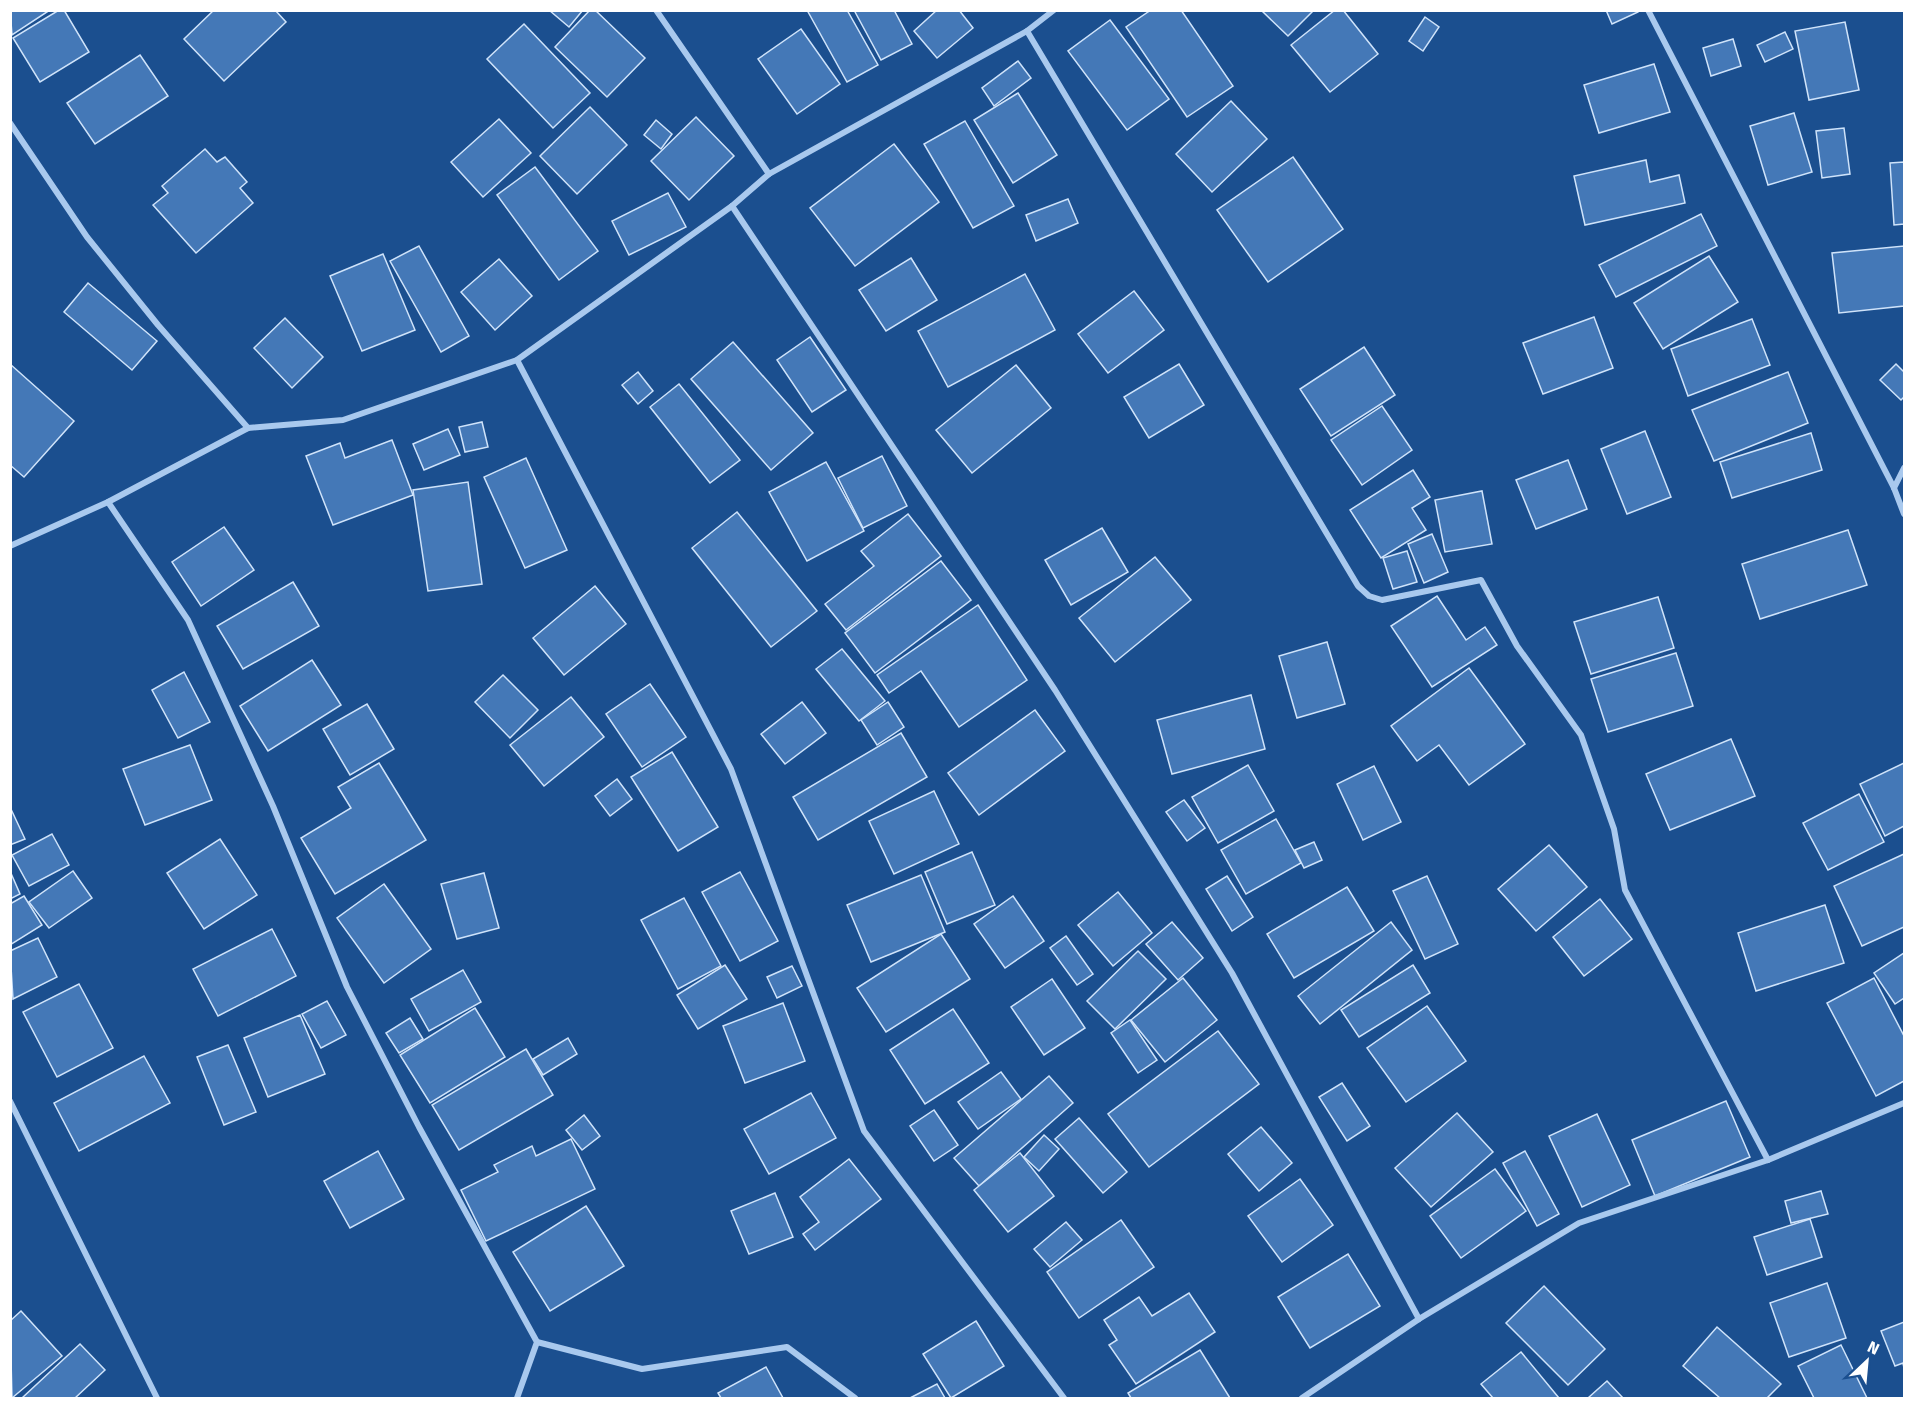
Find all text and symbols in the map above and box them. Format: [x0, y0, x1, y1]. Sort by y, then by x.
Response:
north arrow [1837, 1331, 1897, 1391]
text: N [1864, 1337, 1882, 1359]

